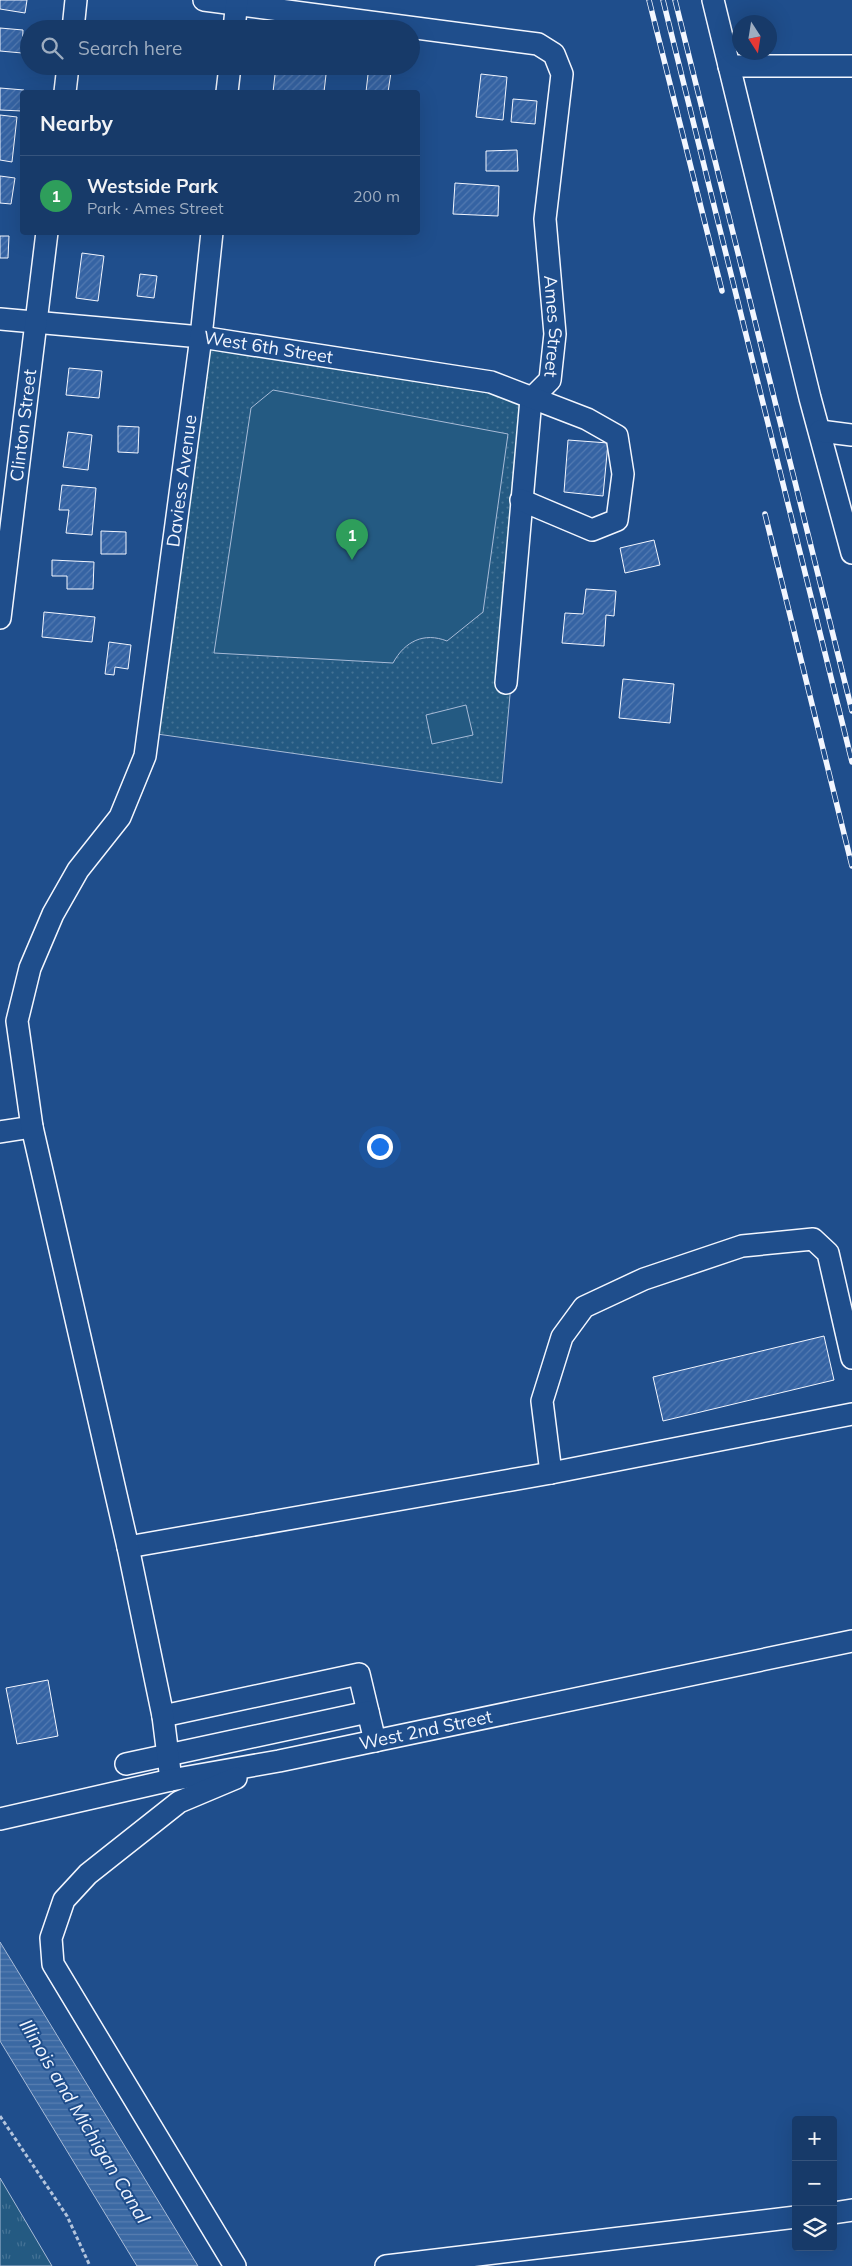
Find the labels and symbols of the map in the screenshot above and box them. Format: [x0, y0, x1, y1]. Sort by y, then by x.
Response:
north arrow [732, 15, 777, 60]
street label: Ames Street [539, 274, 567, 378]
street label: West 6th Street [202, 326, 335, 368]
street label: Clinton Street [5, 368, 41, 483]
street label: Daviess Avenue [161, 413, 201, 548]
pin: 1 [336, 519, 368, 560]
your location [367, 1134, 393, 1160]
street label: West 2nd Street [357, 1705, 494, 1755]
water label: Illinois and Michigan Canal [14, 2014, 156, 2228]

